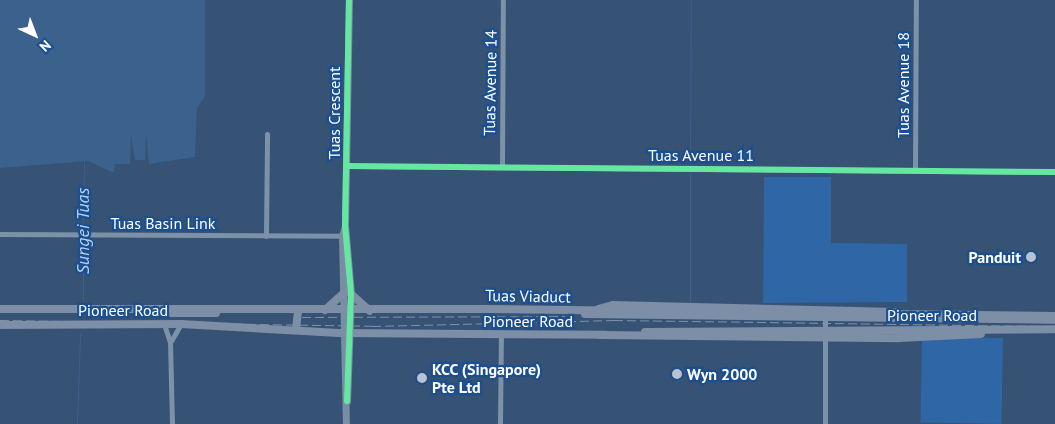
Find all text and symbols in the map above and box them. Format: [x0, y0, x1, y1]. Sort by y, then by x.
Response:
north arrow [10, 10, 60, 60]
street label: Tuas Avenue 14 [479, 30, 501, 136]
street label: Tuas Avenue 18 [893, 32, 913, 138]
text: N [36, 36, 55, 56]
street label: Tuas Crescent [324, 66, 344, 160]
street label: Tuas Avenue 11 [648, 145, 754, 165]
water label: Sungei Tuas [72, 187, 94, 275]
street label: Tuas Basin Link [110, 213, 216, 233]
place label: Panduit [969, 247, 1021, 267]
marker: Panduit [1025, 251, 1037, 263]
street label: Tuas Viaduct [485, 286, 571, 306]
street label: Pioneer Road [78, 300, 168, 320]
street label: Pioneer Road [887, 305, 977, 325]
street label: Pioneer Road [483, 311, 573, 331]
place label: KCC (Singapore) Pte Ltd [432, 359, 542, 397]
place label: Wyn 2000 [687, 364, 757, 384]
marker: Wyn 2000 [671, 368, 683, 380]
marker: KCC (Singapore) Pte Ltd [416, 372, 428, 384]

